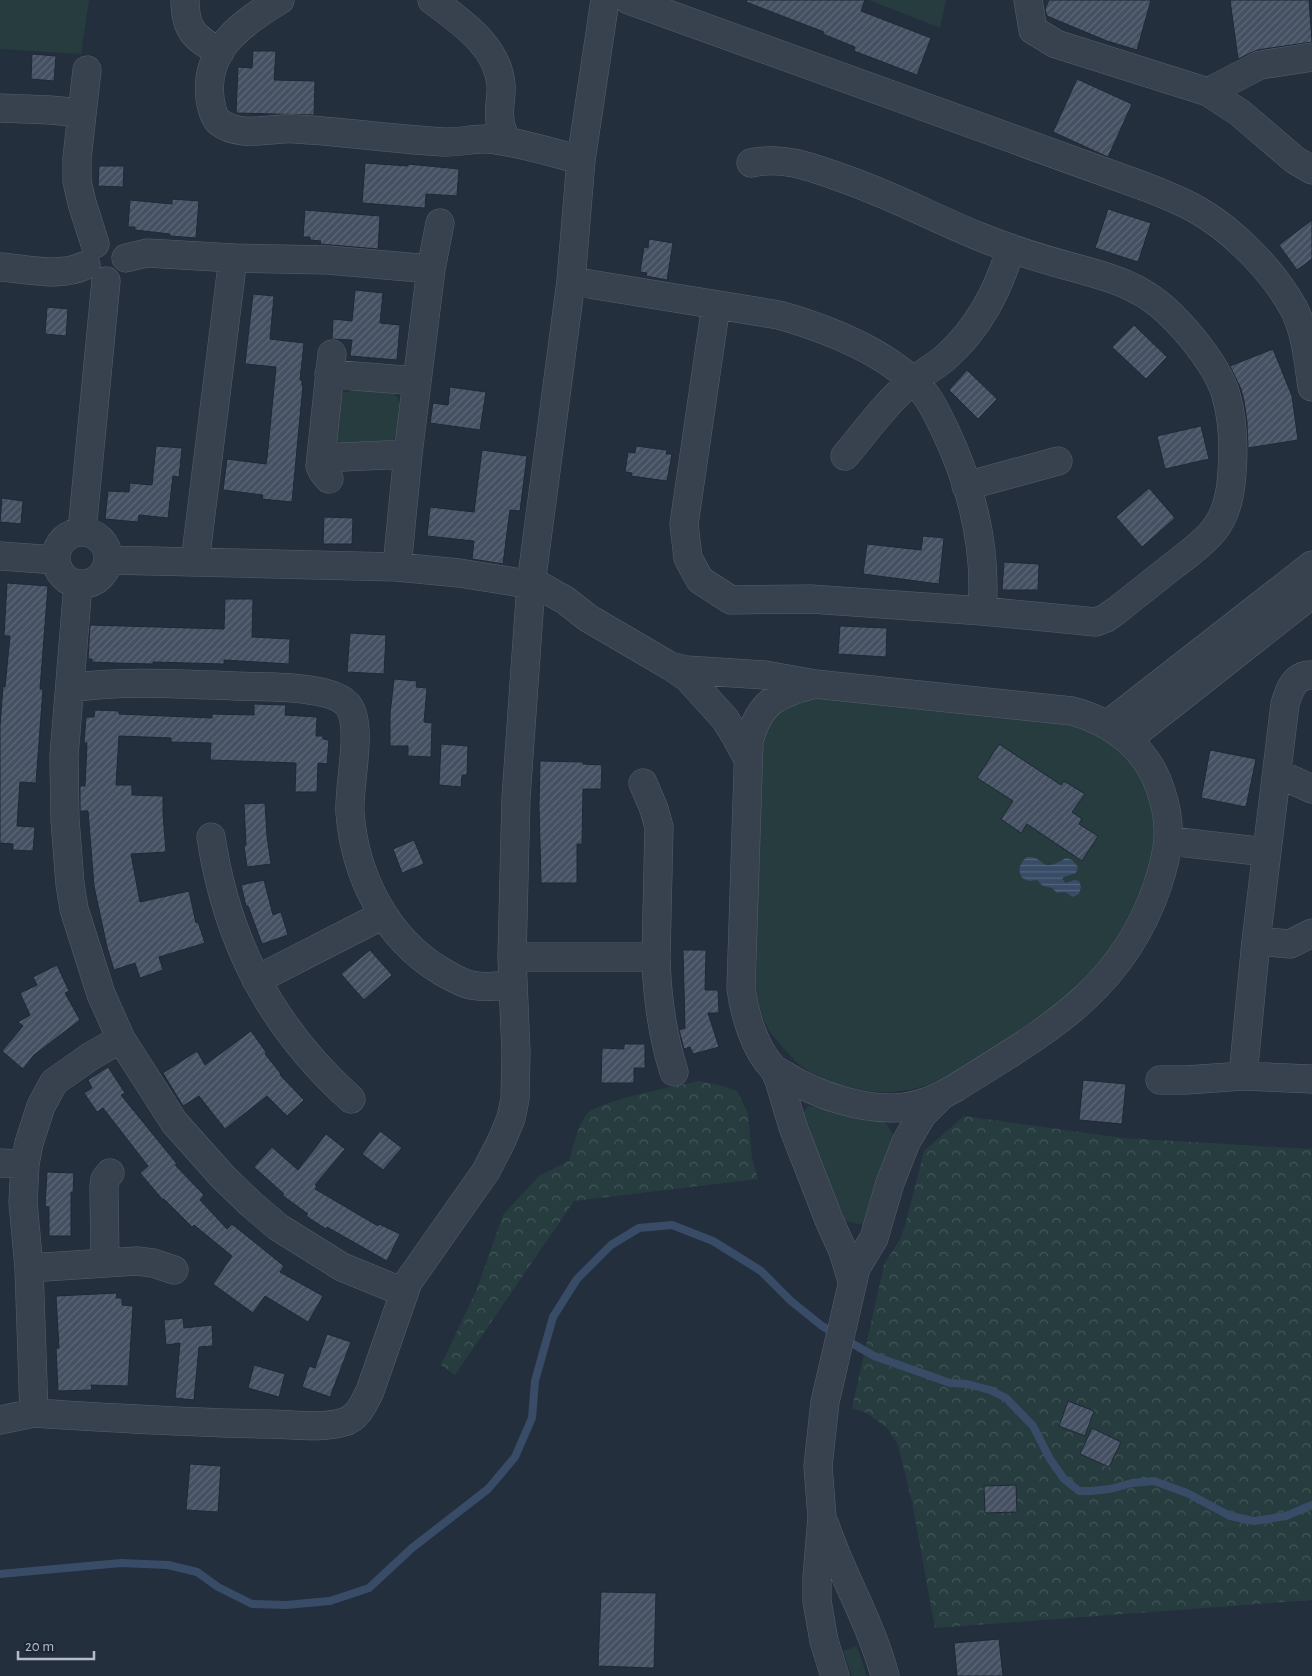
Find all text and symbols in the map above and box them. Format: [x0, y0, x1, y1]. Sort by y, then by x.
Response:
scale bar [18, 1628, 94, 1660]
text: 20 m [25, 1639, 54, 1654]

